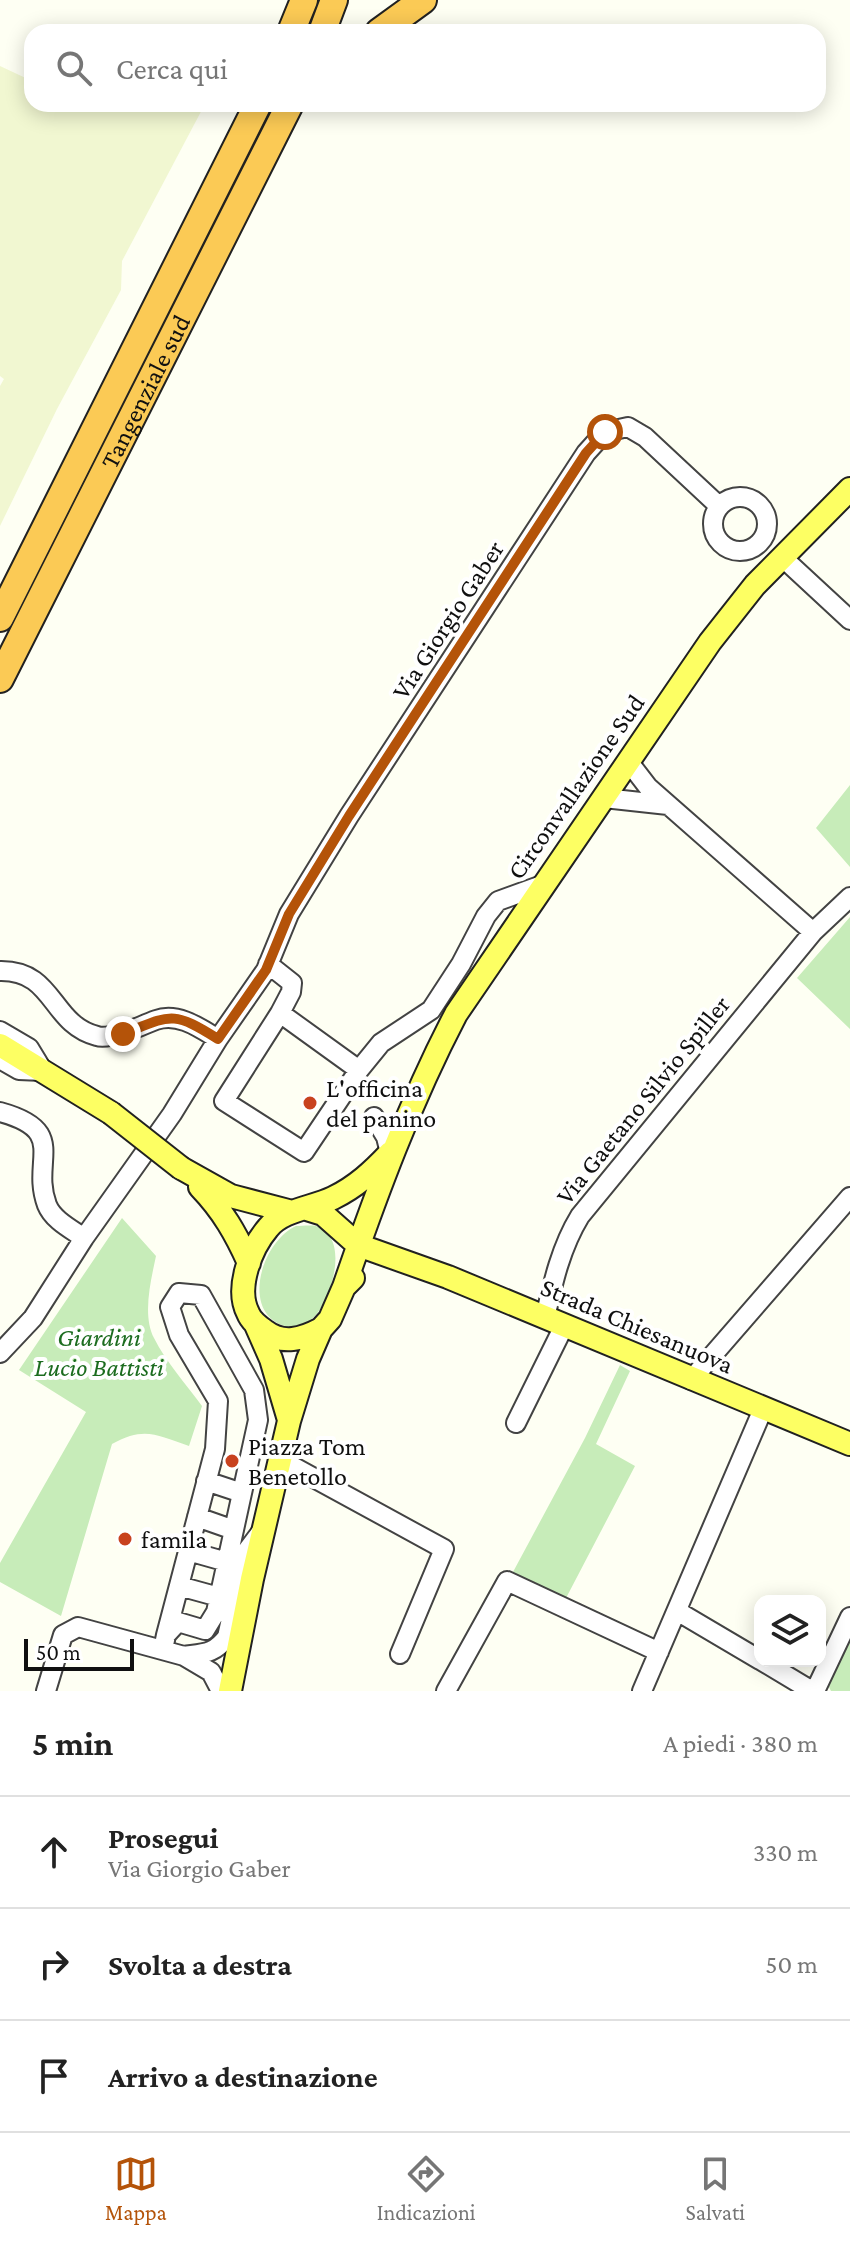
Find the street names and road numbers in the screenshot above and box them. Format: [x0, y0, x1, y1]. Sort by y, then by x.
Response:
street label: Tangenziale sud [94, 310, 196, 473]
street label: Via Giorgio Gaber [386, 535, 510, 705]
street label: Circonvallazione Sud [501, 689, 651, 885]
street label: Via Gaetano Silvio Spiller [550, 990, 736, 1210]
street label: Strada Chiesanuova [536, 1272, 738, 1380]

